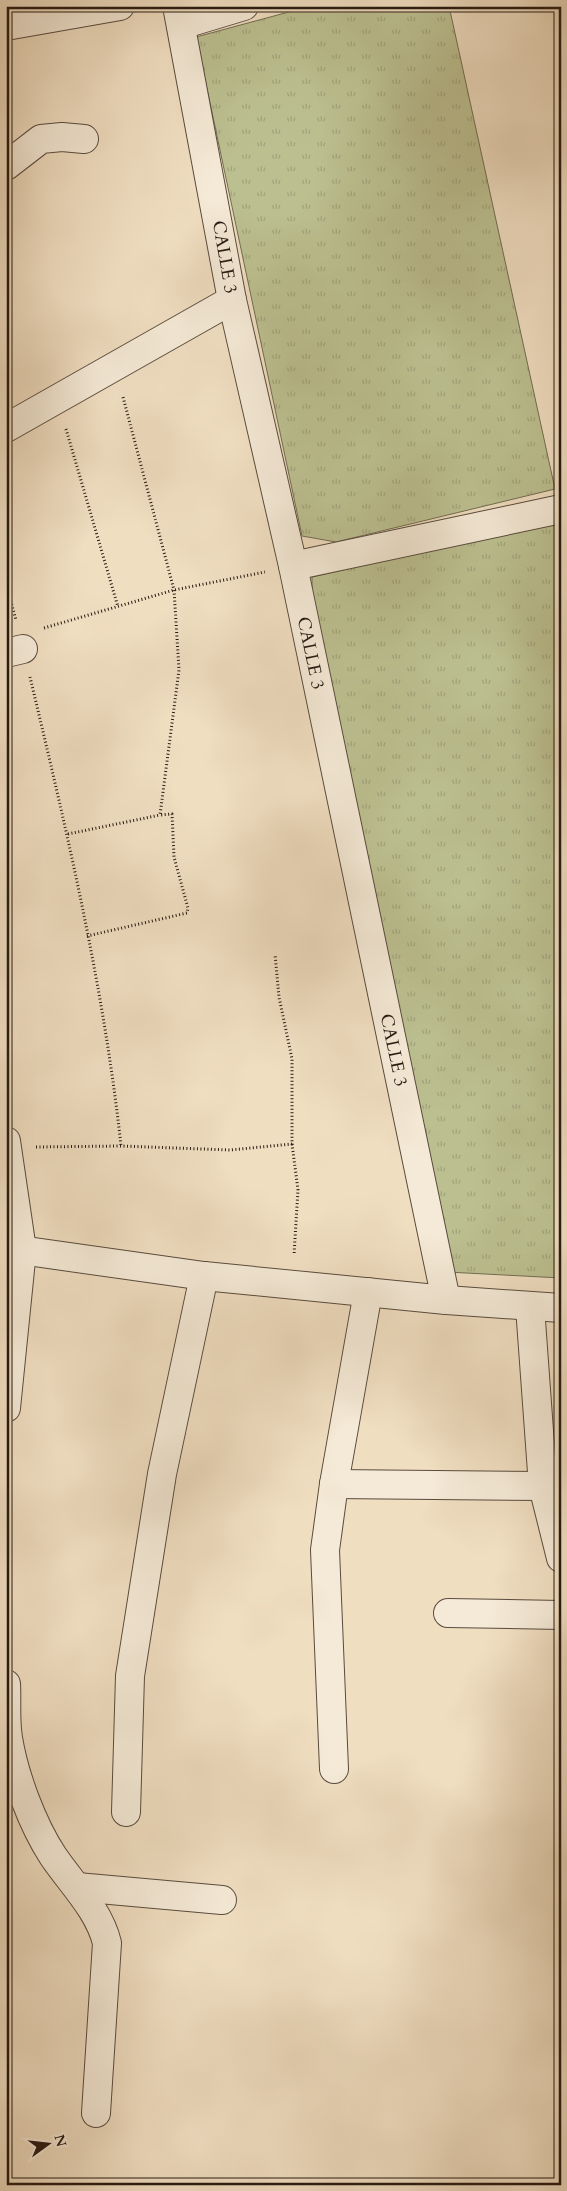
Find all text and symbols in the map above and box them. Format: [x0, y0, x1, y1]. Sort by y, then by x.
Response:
street label: CALLE 3 [206, 219, 243, 295]
street label: CALLE 3 [291, 615, 330, 692]
street label: CALLE 3 [374, 1012, 413, 1089]
north arrow [22, 2118, 72, 2168]
text: N [49, 2132, 71, 2149]

